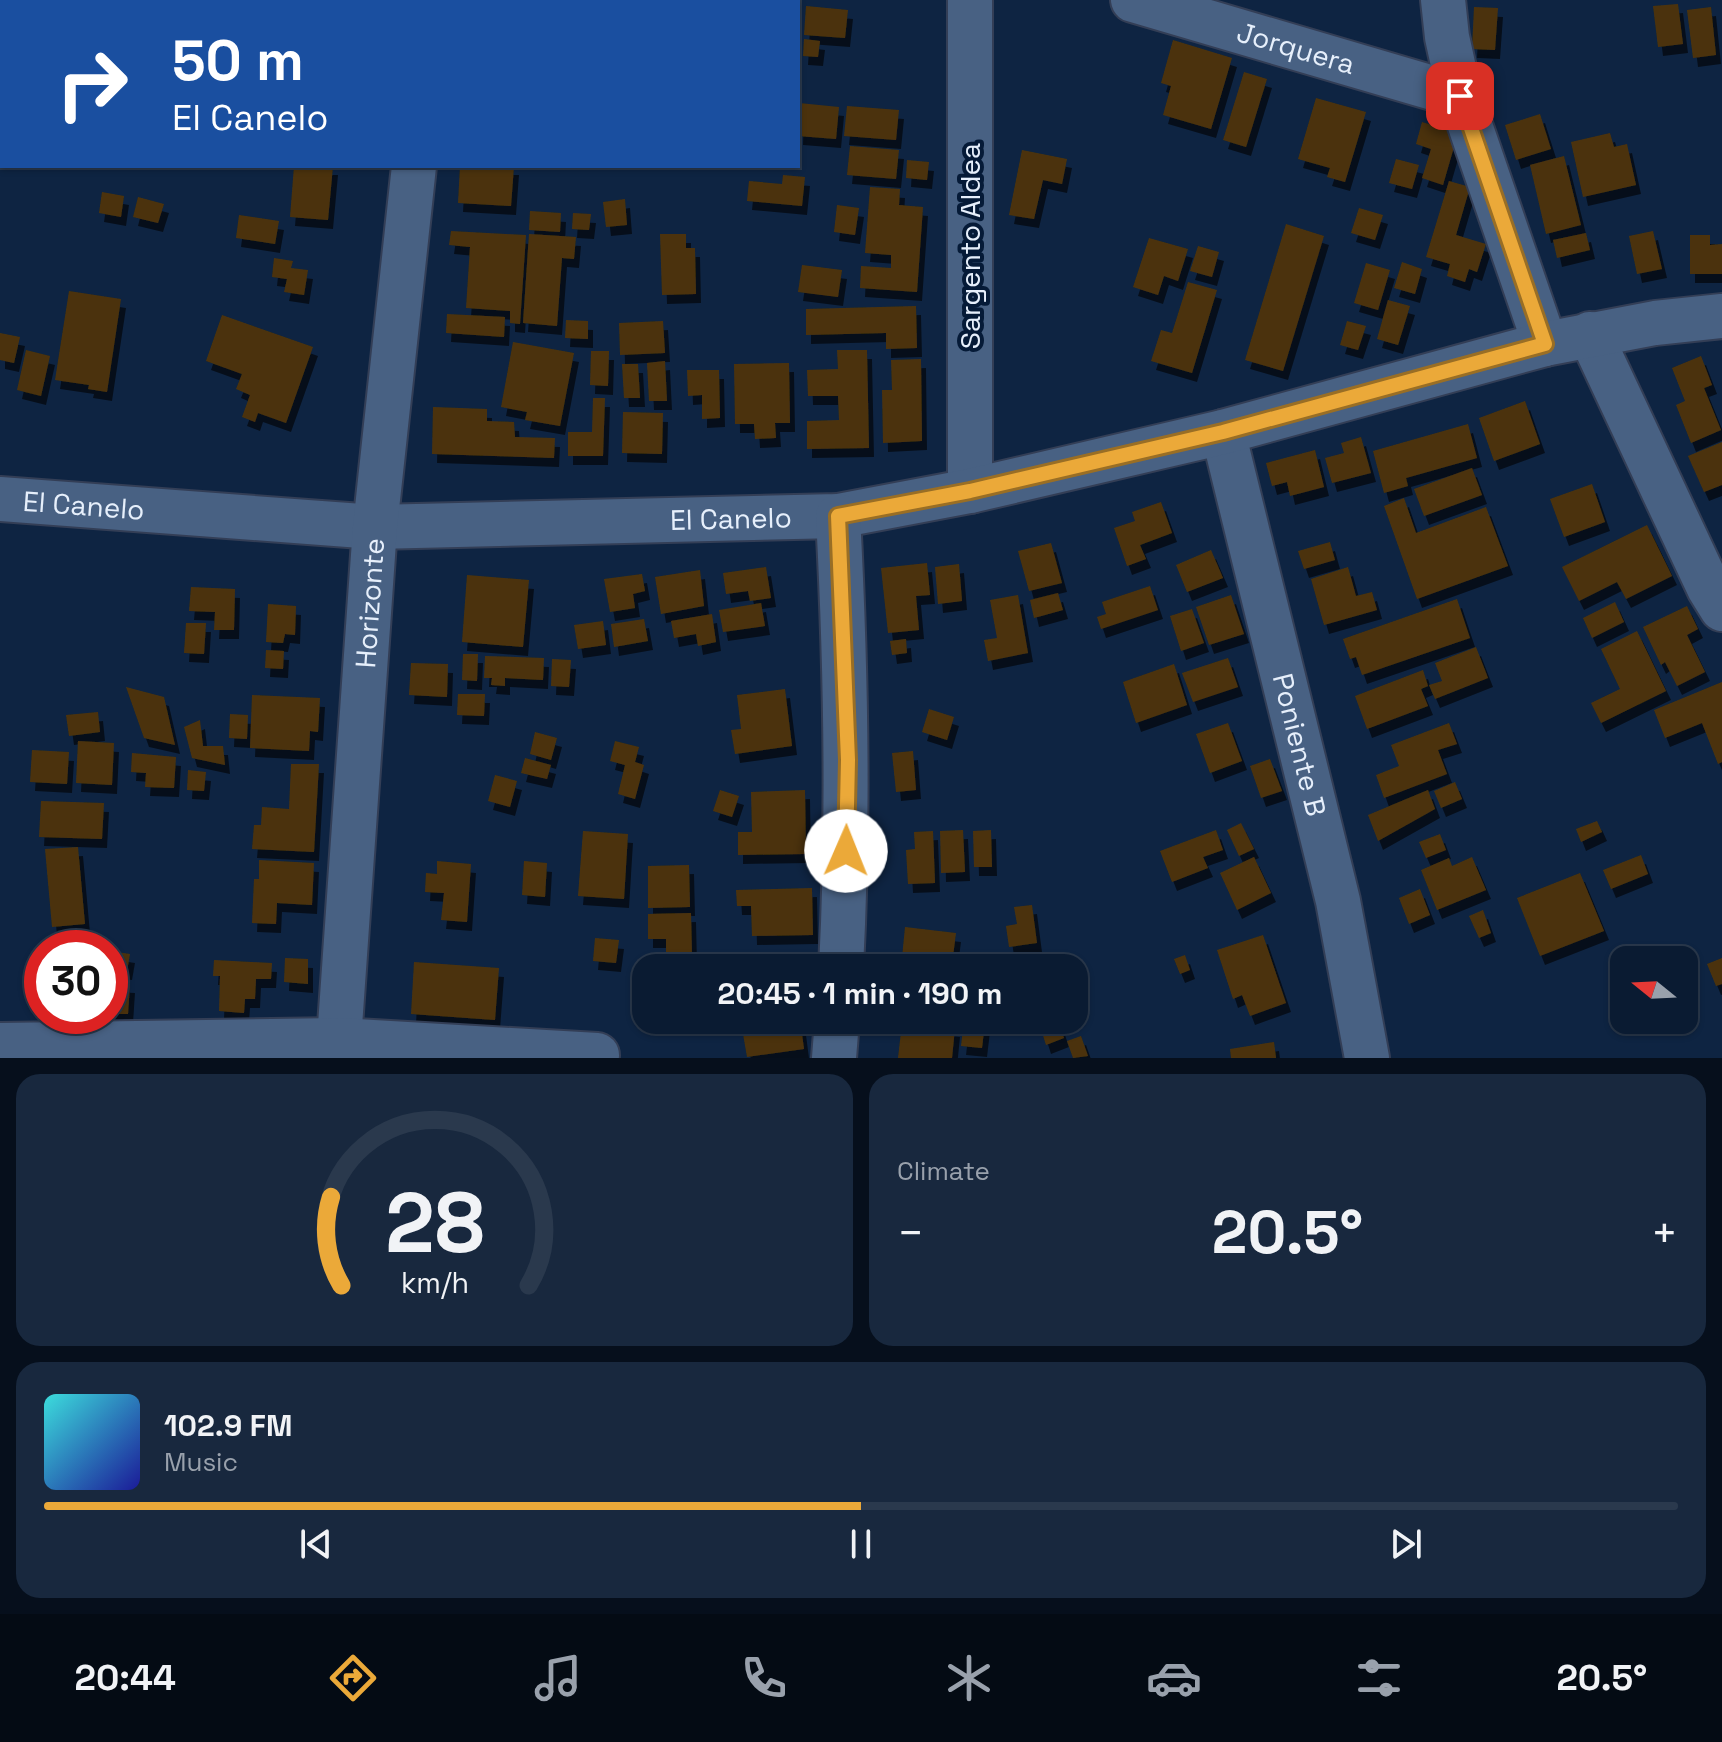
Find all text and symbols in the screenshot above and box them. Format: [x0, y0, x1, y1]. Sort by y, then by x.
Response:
street label: Jorquera [1233, 14, 1359, 82]
text: 50 m [172, 25, 304, 96]
icon: right [40, 32, 144, 136]
pin [1426, 62, 1494, 130]
icon: arrive [1438, 74, 1482, 118]
text: El Canelo [172, 95, 329, 141]
street label: Sargento Aldea [952, 143, 988, 349]
street label: El Canelo [22, 483, 146, 528]
street label: El Canelo [670, 499, 792, 538]
street label: Horizonte [347, 537, 392, 669]
street label: Poniente B [1265, 670, 1335, 820]
position arrow [804, 809, 888, 893]
speed limit sign: 30 [24, 930, 128, 1034]
north arrow [1610, 946, 1698, 1034]
map controls [1610, 946, 1698, 1034]
text: 20:45 · 1 min · 190 m [718, 974, 1002, 1013]
text: Climate [897, 1154, 990, 1188]
text: 28 [385, 1170, 484, 1276]
text: 20.5° [1212, 1194, 1363, 1271]
text: − [897, 1205, 924, 1261]
text: + [1651, 1205, 1678, 1261]
text: km/h [400, 1265, 469, 1301]
text: 102.9 FM [164, 1406, 292, 1445]
text: Music [164, 1445, 238, 1479]
icon: previous [294, 1522, 338, 1566]
icon: pause [839, 1522, 883, 1566]
icon: next [1384, 1522, 1428, 1566]
icon: directions [325, 1650, 381, 1706]
icon: music [530, 1650, 586, 1706]
icon: phone [736, 1650, 792, 1706]
icon: climate [941, 1650, 997, 1706]
icon: car [1146, 1650, 1202, 1706]
icon: filters [1351, 1650, 1407, 1706]
text: 20:44 [75, 1655, 176, 1701]
text: 20.5° [1556, 1655, 1647, 1701]

